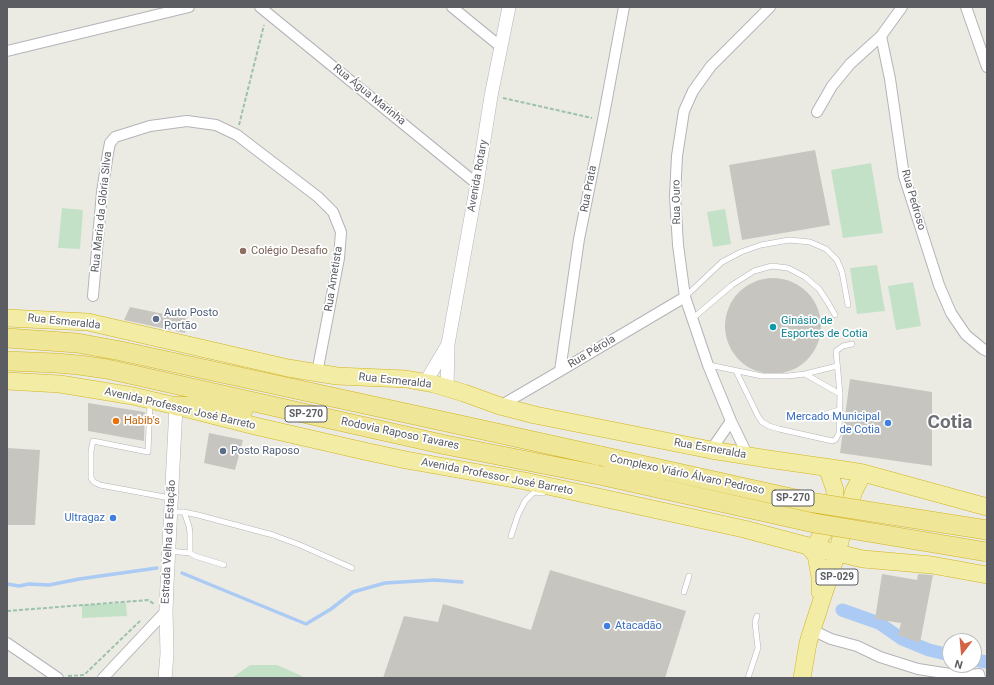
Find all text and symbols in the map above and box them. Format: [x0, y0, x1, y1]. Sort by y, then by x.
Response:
street label: Rua Água Marinha [330, 62, 408, 128]
street label: Avenida Rotary [465, 139, 491, 213]
street label: Rua Maria da Glória Silva [89, 151, 115, 273]
street label: Rua Prata [578, 164, 600, 214]
street label: Rua Pedroso [898, 168, 928, 232]
street label: Rua Ouro [670, 179, 684, 225]
place label: Colégio Desafio [251, 244, 328, 258]
marker: Colégio Desafio [238, 246, 248, 256]
street label: Rua Ametista [322, 246, 346, 312]
place label: Auto Posto Portão [164, 306, 218, 332]
street label: Rua Esmeralda [27, 312, 101, 332]
marker: Auto Posto Portão [151, 314, 161, 324]
place label: Ginásio de Esportes de Cotia [781, 314, 868, 340]
marker: Ginásio de Esportes de Cotia [768, 322, 778, 332]
street label: Rua Pérola [566, 333, 618, 371]
street label: Rua Esmeralda [358, 371, 432, 391]
street label: Avenida Professor José Barreto [103, 385, 257, 433]
road number: SP-270 [285, 406, 327, 422]
place label: Mercado Municipal de Cotia [786, 410, 880, 436]
district label: Cotia [928, 412, 972, 434]
place label: Habib's [124, 414, 160, 428]
street label: Rodovia Raposo Tavares [340, 415, 460, 453]
marker: Habib's [111, 416, 121, 426]
marker: Mercado Municipal de Cotia [883, 418, 893, 428]
street label: Rua Esmeralda [673, 436, 747, 462]
place label: Posto Raposo [231, 444, 299, 458]
marker: Posto Raposo [218, 446, 228, 456]
street label: Complexo Viário Álvaro Pedroso [609, 452, 765, 498]
street label: Avenida Professor José Barreto [420, 456, 574, 498]
street label: Estrada Velha da Estação [159, 480, 179, 604]
road number: SP-270 [772, 490, 814, 506]
place label: Ultragaz [64, 511, 105, 525]
marker: Ultragaz [108, 513, 118, 523]
road number: SP-029 [816, 569, 858, 585]
place label: Atacadão [615, 619, 662, 633]
marker: Atacadão [602, 621, 612, 631]
north arrow [942, 633, 982, 673]
text: N [953, 657, 964, 671]

